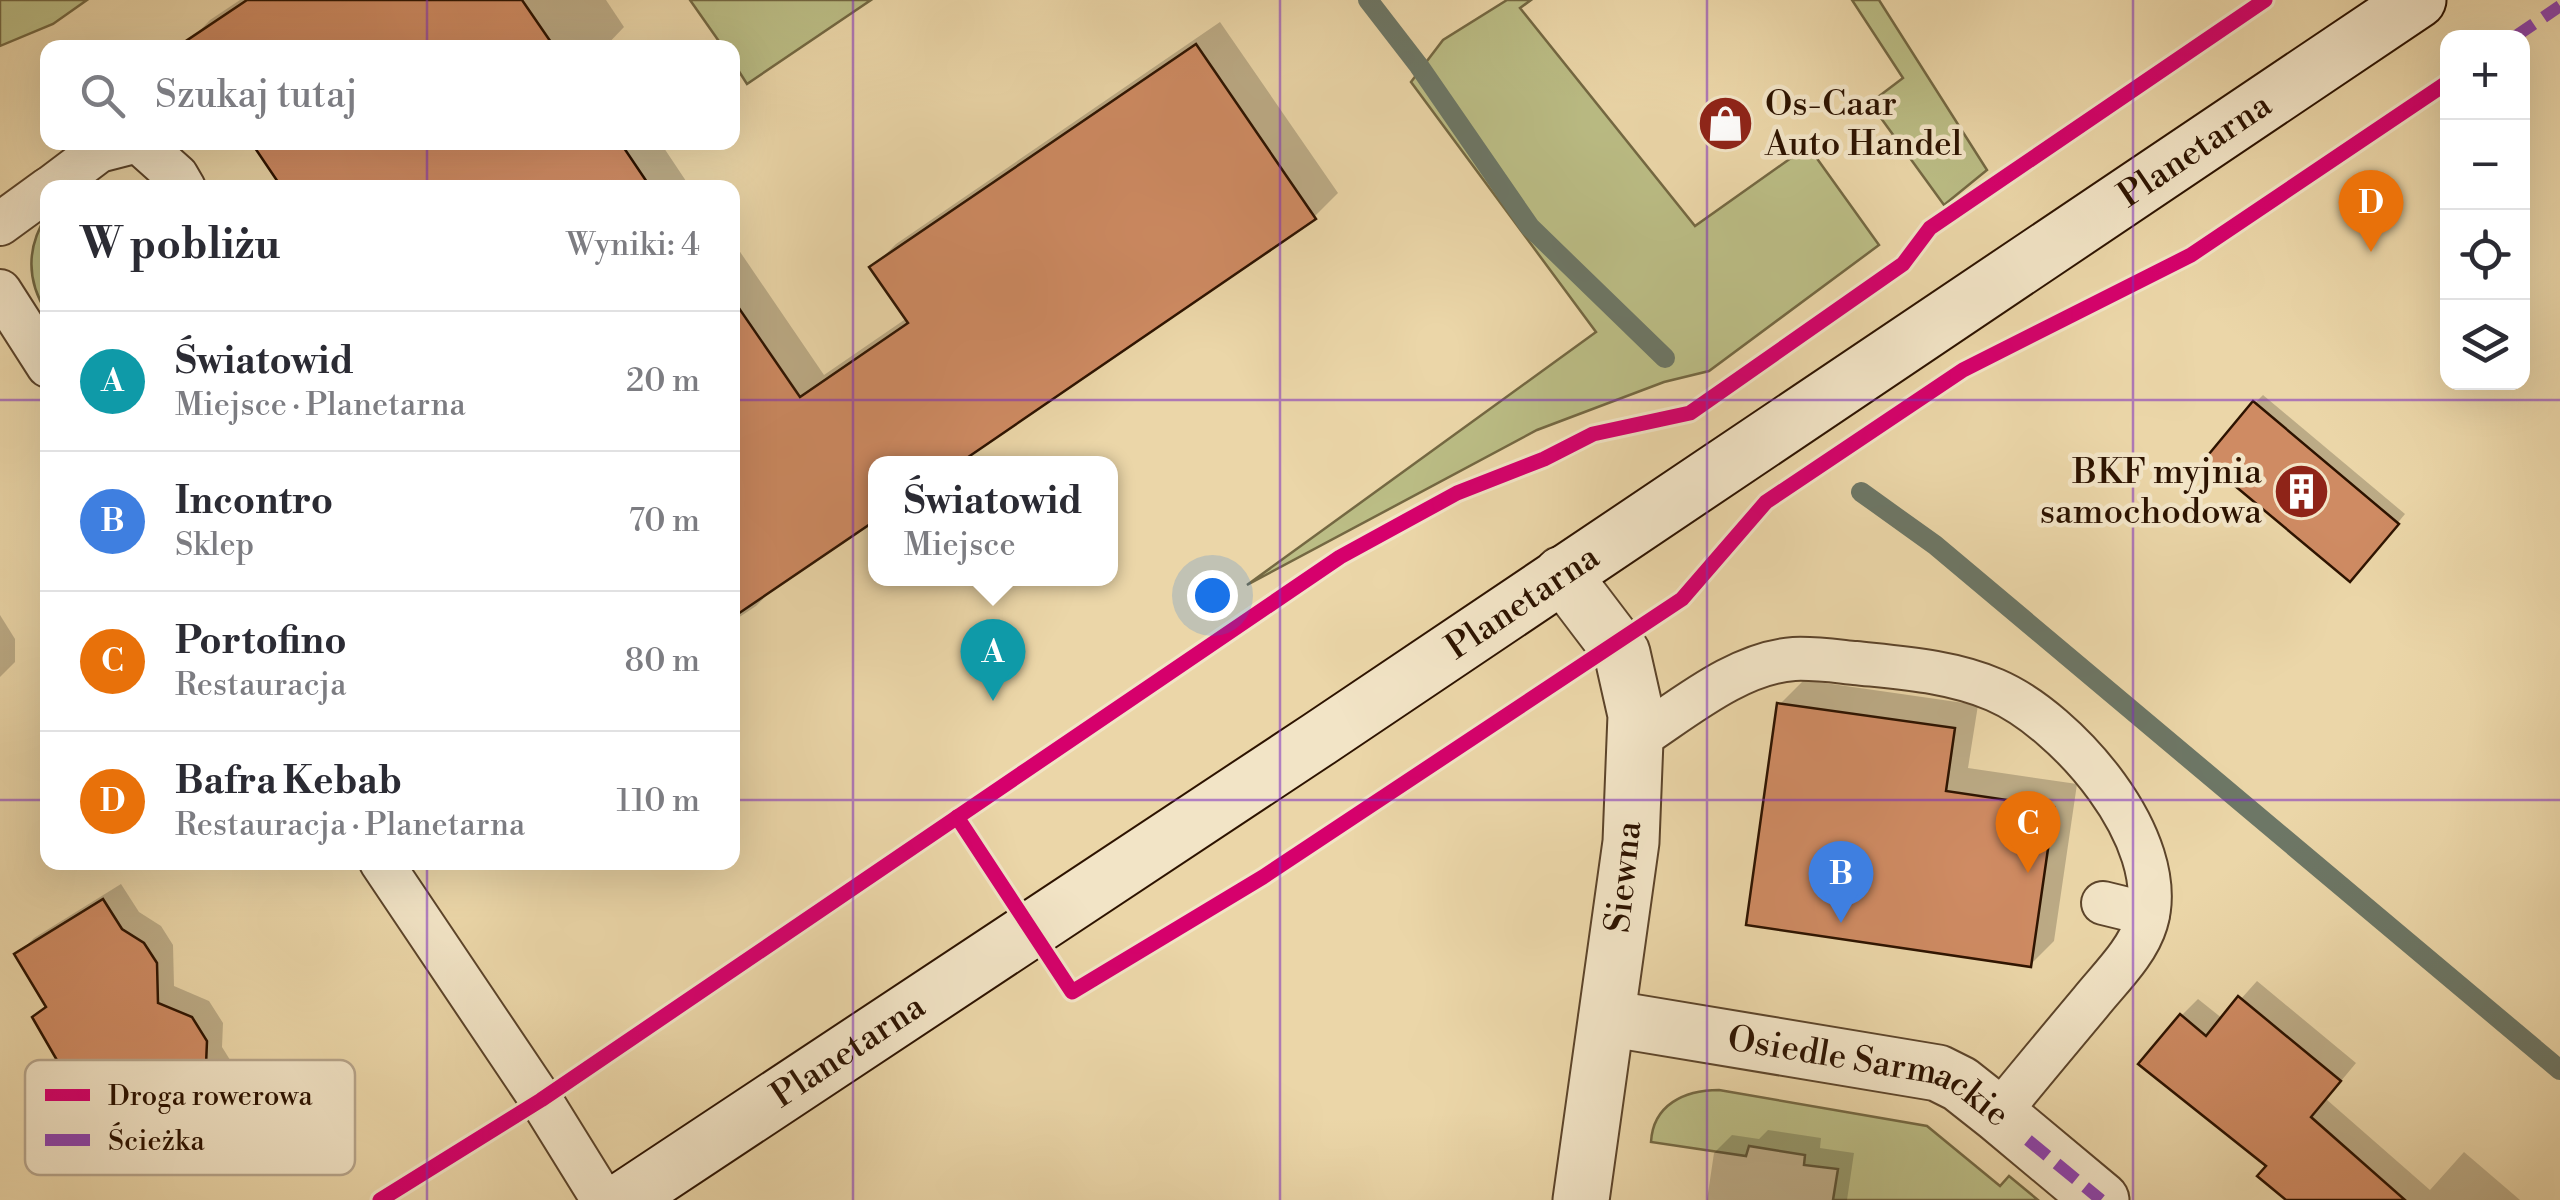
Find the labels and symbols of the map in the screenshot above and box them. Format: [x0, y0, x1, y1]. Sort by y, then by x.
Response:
place label: Os-Caar Auto Handel [1764, 83, 1962, 166]
street label: Planetarna [2110, 83, 2280, 217]
shop icon: Os-Caar Auto Handel [1696, 94, 1756, 154]
pin: D [2338, 170, 2404, 252]
place label: BKF myjnia samochodowa [2040, 451, 2262, 534]
building icon: BKF myjnia samochodowa [2271, 462, 2331, 522]
street label: Planetarna [1438, 535, 1608, 669]
your location [1187, 570, 1238, 621]
pin: A [960, 618, 1026, 701]
pin: C [1996, 790, 2060, 873]
street label: Siewna [1597, 819, 1651, 935]
pin: B [1808, 840, 1874, 923]
street label: Planetarna [763, 984, 933, 1117]
street label: Osiedle Sarmackie [1725, 1017, 2018, 1136]
legend [25, 1060, 355, 1175]
text: Droga rowerowa [108, 1079, 313, 1114]
text: Ścieżka [108, 1122, 206, 1159]

